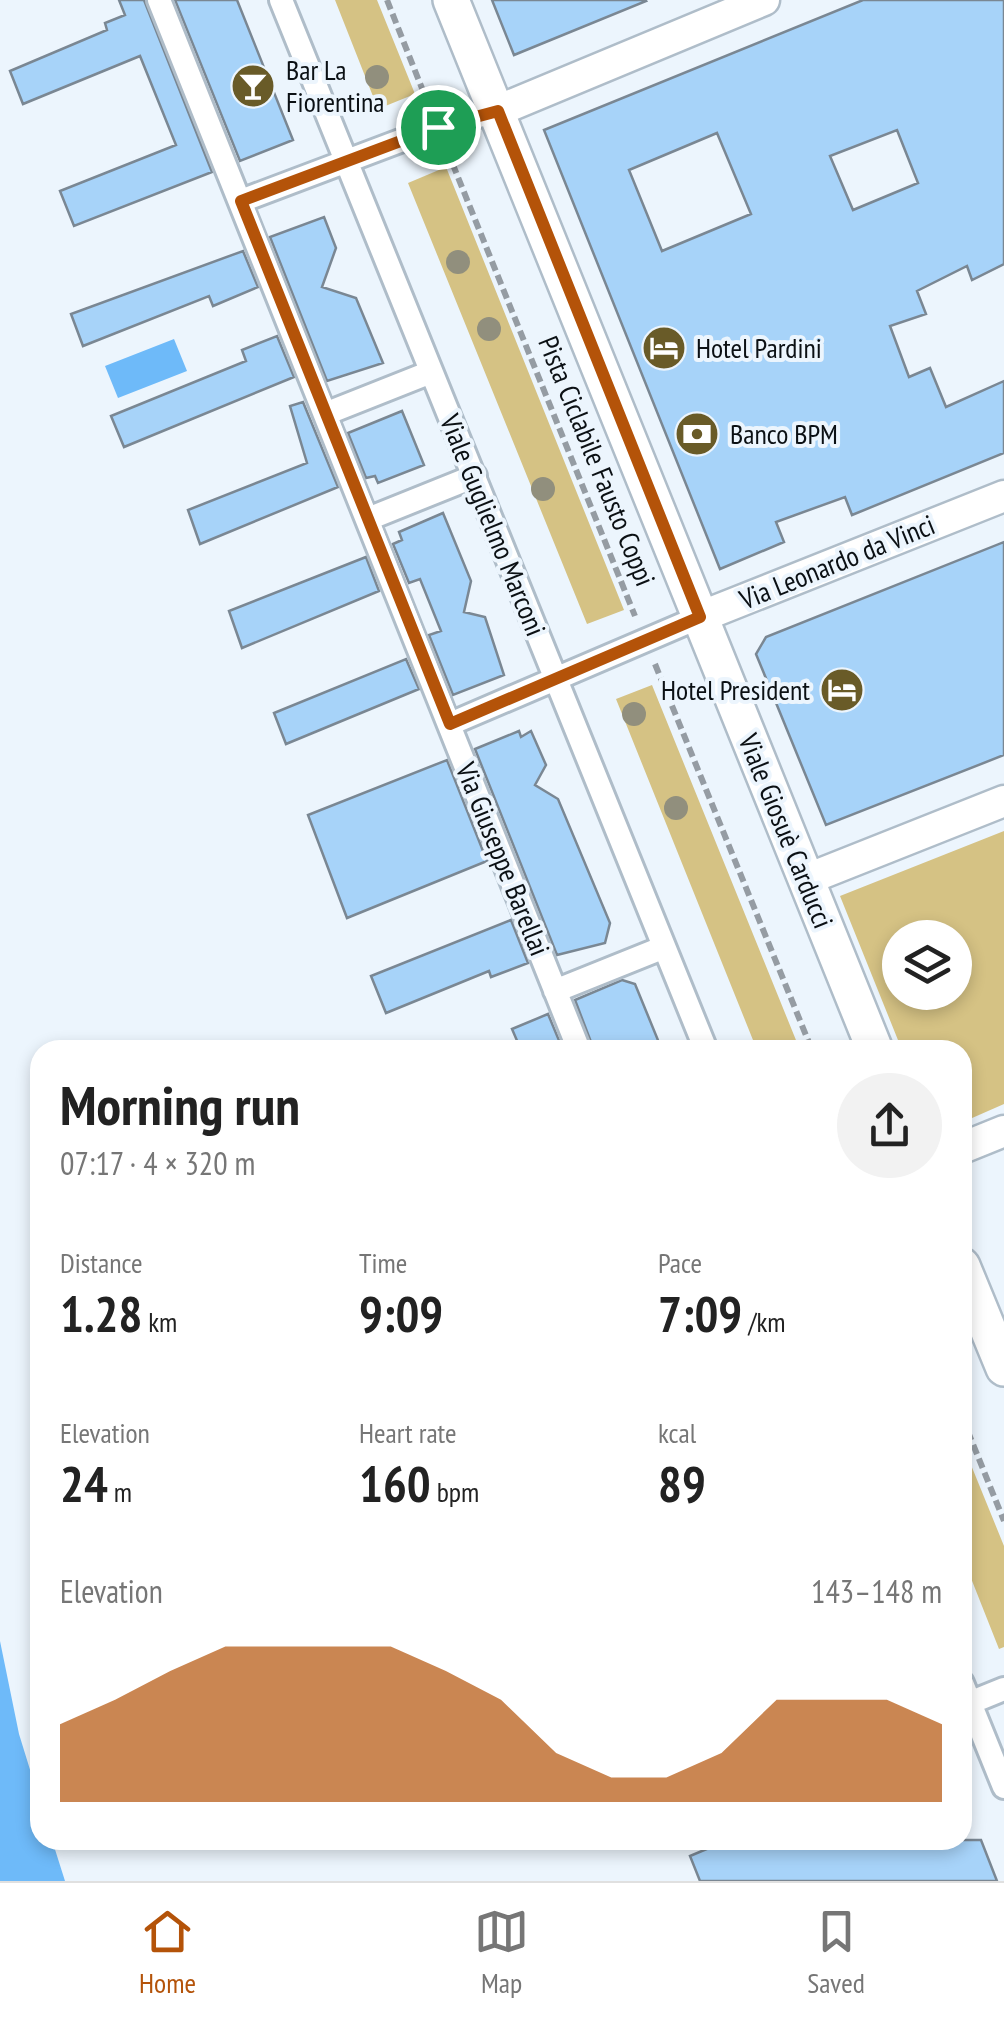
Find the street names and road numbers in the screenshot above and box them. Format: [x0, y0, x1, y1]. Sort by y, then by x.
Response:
street label: Pista Ciclabile Fausto Coppi [530, 330, 664, 591]
street label: Viale Guglielmo Marconi [432, 408, 555, 641]
street label: Via Leonardo da Vinci [733, 506, 940, 618]
street label: Viale Giosuè Carducci [730, 727, 842, 933]
street label: Via Giuseppe Barellai [448, 756, 559, 961]

